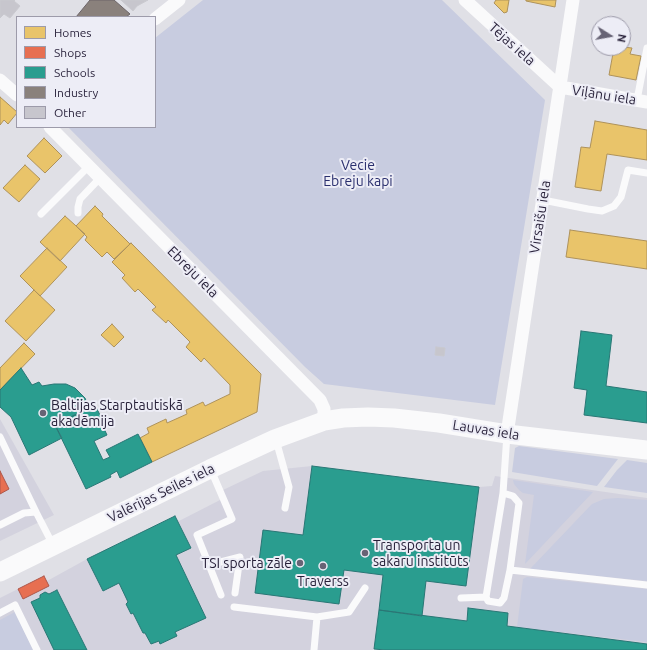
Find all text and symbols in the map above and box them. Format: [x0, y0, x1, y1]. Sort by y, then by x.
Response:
legend [16, 16, 156, 128]
north arrow [591, 16, 631, 56]
street label: Tējas iela [485, 19, 539, 69]
text: Homes [54, 26, 92, 39]
text: N [615, 33, 628, 43]
text: Shops [54, 46, 86, 59]
text: Schools [54, 66, 95, 79]
street label: Viļānu iela [571, 82, 637, 108]
text: Industry [54, 86, 98, 99]
text: Other [54, 106, 86, 119]
park label: Vecie Ebreju kapi [323, 157, 393, 190]
street label: Virsaišu iela [526, 179, 554, 255]
street label: Ebreju iela [164, 243, 222, 301]
place label: Baltijas Starptautiskā akadēmija [51, 397, 183, 430]
marker: Baltijas Starptautiskā akadēmija [38, 408, 48, 418]
street label: Lauvas iela [451, 416, 521, 444]
street label: Valērijas Seiles iela [105, 460, 217, 526]
place label: Transporta un sakaru institūts [373, 537, 468, 570]
marker: Transporta un sakaru institūts [360, 548, 370, 558]
place label: TSI sporta zāle [201, 555, 292, 571]
marker: TSI sporta zāle [295, 558, 305, 568]
marker: Traverss [318, 561, 328, 571]
place label: Traverss [297, 573, 349, 589]

